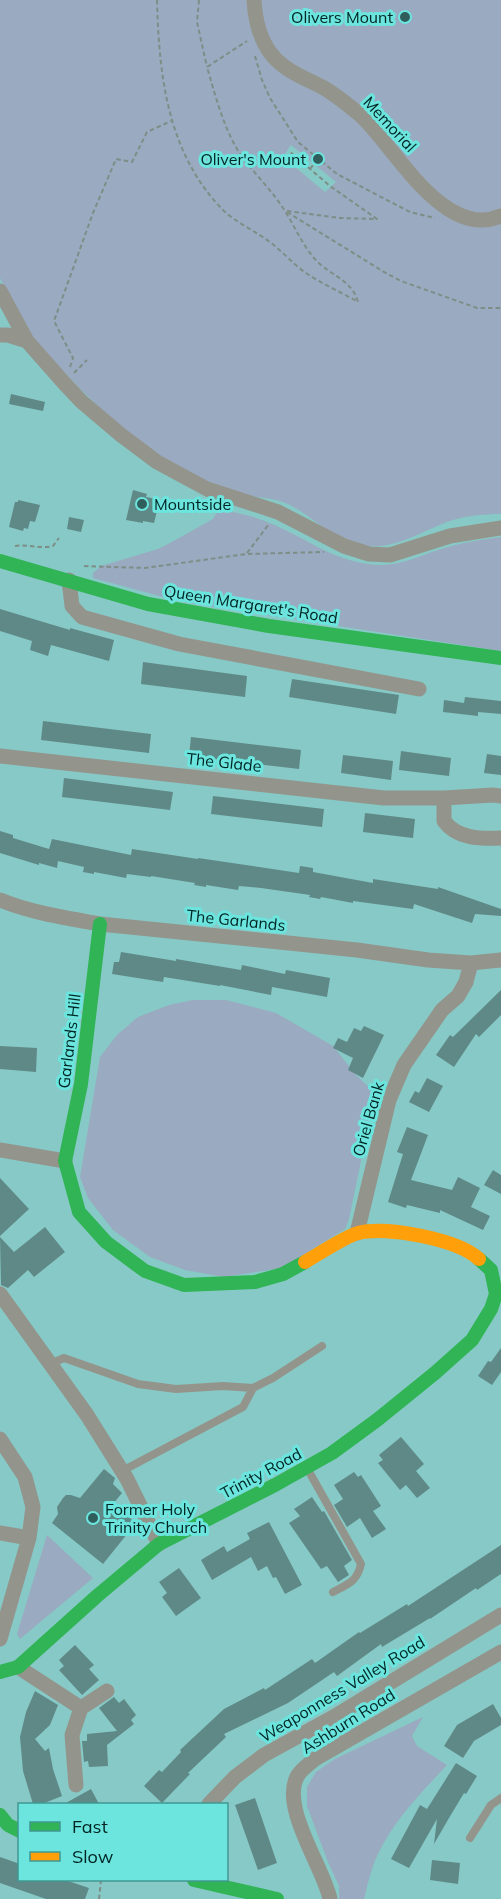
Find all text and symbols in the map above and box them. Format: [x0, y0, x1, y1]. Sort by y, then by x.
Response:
place label: Olivers Mount [291, 7, 393, 27]
marker: Olivers Mount [398, 10, 412, 24]
street label: Memorial [359, 92, 421, 156]
place label: Oliver's Mount [200, 149, 306, 169]
marker: Oliver's Mount [311, 152, 325, 166]
place label: Mountside [154, 494, 231, 514]
marker: Mountside [135, 497, 149, 511]
street label: Queen Margaret's Road [163, 580, 339, 628]
street label: The Glade [185, 748, 263, 776]
street label: The Garlands [186, 905, 287, 935]
street label: Garlands Hill [53, 992, 85, 1090]
street label: Oriel Bank [348, 1079, 388, 1159]
street label: Trinity Road [217, 1443, 305, 1503]
place label: Former Holy Trinity Church [105, 1499, 207, 1537]
marker: Former Holy Trinity Church [86, 1511, 100, 1525]
street label: Weaponness Valley Road [256, 1632, 428, 1746]
street label: Ashburn Road [298, 1684, 398, 1758]
legend [18, 1803, 228, 1881]
text: Fast [72, 1815, 108, 1838]
text: Slow [72, 1845, 114, 1868]

